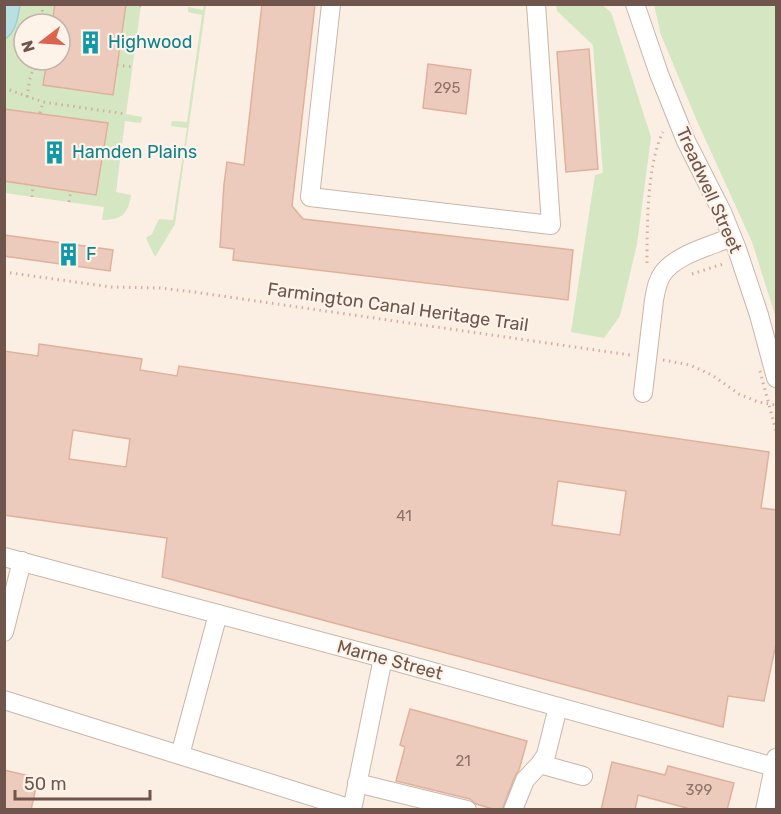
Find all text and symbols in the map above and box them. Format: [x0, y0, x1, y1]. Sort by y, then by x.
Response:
north arrow [12, 12, 72, 72]
building icon: Highwood [77, 29, 103, 55]
place label: Highwood [108, 31, 192, 53]
text: N [17, 38, 39, 55]
house number: 295 [434, 79, 460, 97]
street label: Treadwell Street [671, 123, 747, 257]
building icon: Hamden Plains [41, 139, 67, 165]
place label: Hamden Plains [72, 141, 197, 163]
building icon: F [55, 241, 81, 267]
place label: F [86, 243, 97, 265]
street label: Farmington Canal Heritage Trail [266, 278, 530, 336]
house number: 41 [396, 507, 412, 525]
street label: Marne Street [335, 635, 445, 685]
house number: 21 [455, 752, 471, 770]
scale bar [15, 763, 150, 801]
text: 50 m [24, 773, 67, 795]
house number: 399 [686, 781, 713, 799]

